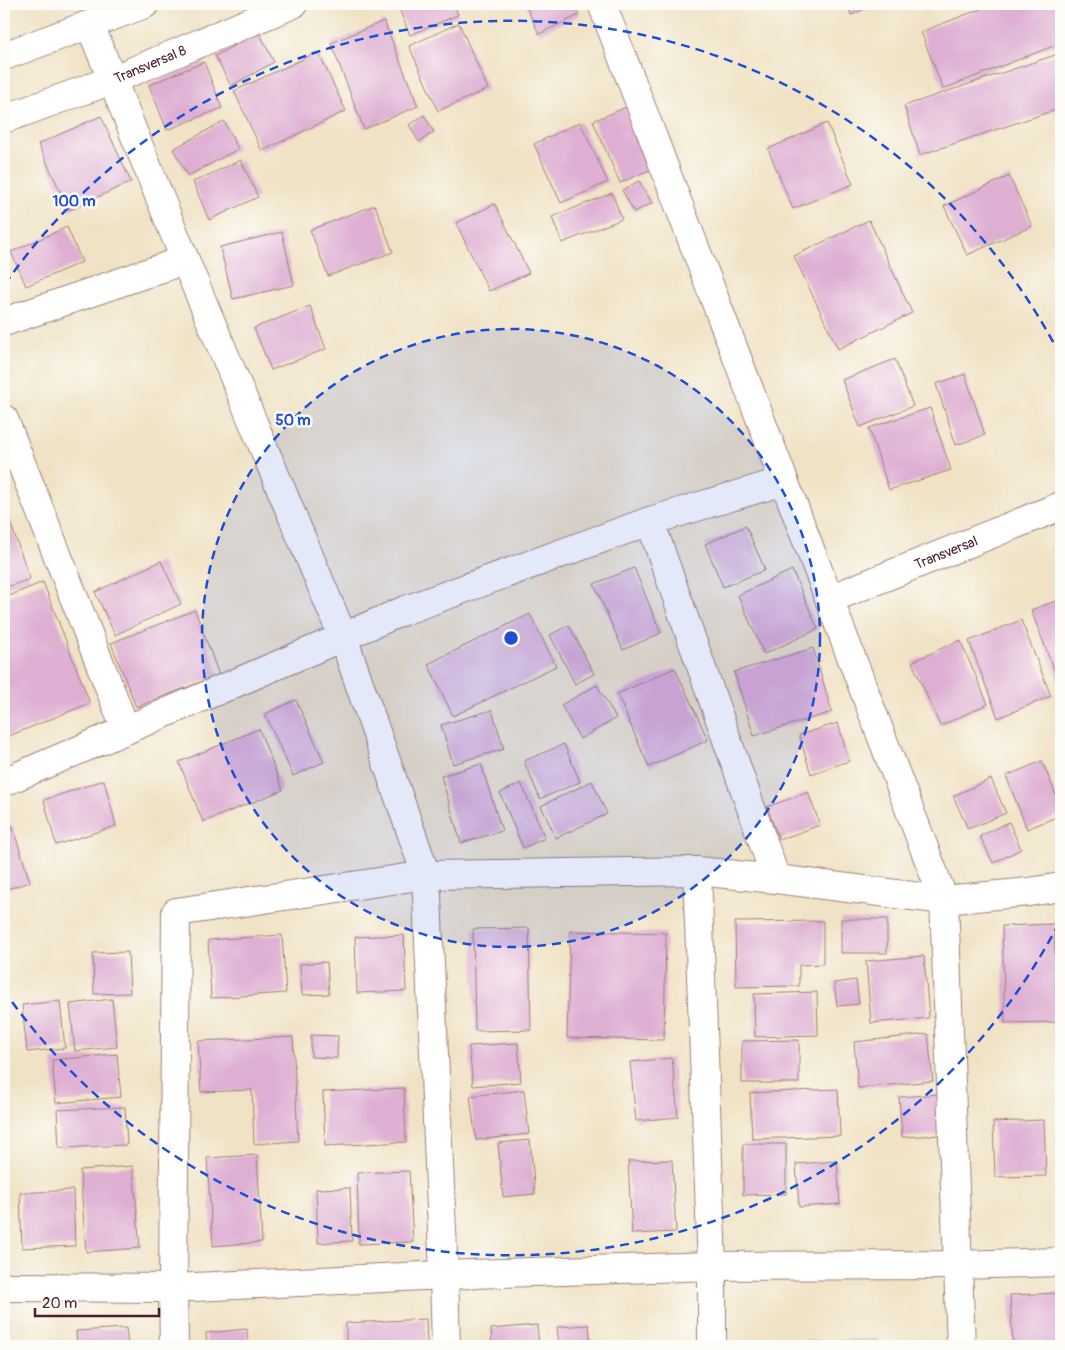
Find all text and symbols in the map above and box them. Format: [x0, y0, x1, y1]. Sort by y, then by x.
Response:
street label: Transversal 8 [111, 41, 189, 87]
text: 100 m [53, 192, 95, 211]
text: 50 m [276, 411, 310, 430]
street label: Transversal [912, 532, 980, 573]
centre of rings [502, 629, 520, 647]
scale bar [35, 1285, 159, 1317]
text: 20 m [42, 1294, 77, 1313]

